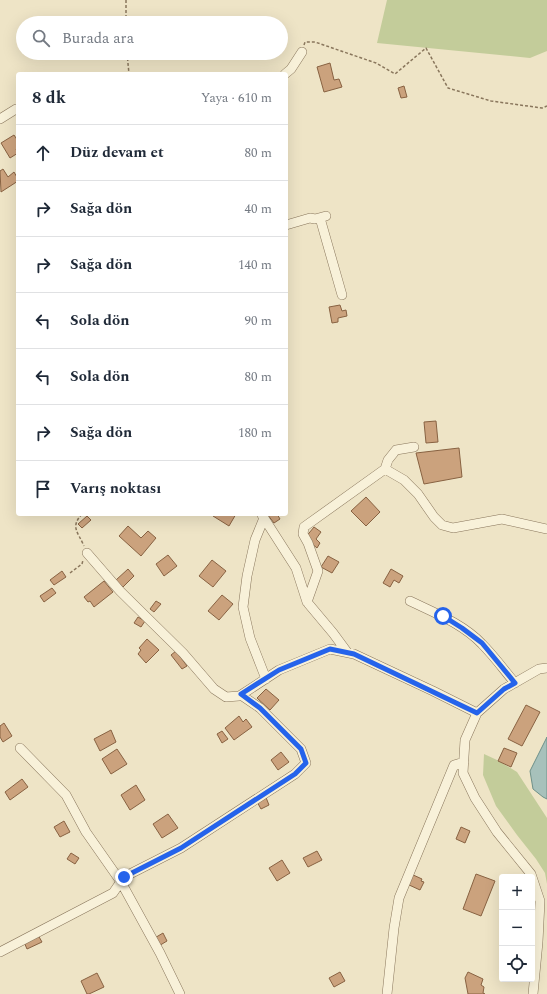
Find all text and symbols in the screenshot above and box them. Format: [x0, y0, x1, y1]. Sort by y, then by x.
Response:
search box [16, 16, 288, 60]
icon: search [30, 27, 52, 49]
text: Burada ara [62, 27, 134, 50]
text: 8 dk [32, 85, 66, 111]
text: Yaya · 610 m [201, 88, 272, 108]
text: Düz devam et [70, 141, 164, 164]
icon: ahead [32, 142, 54, 164]
text: 80 m [245, 143, 272, 163]
text: Sağa dön [70, 197, 132, 220]
icon: right [32, 198, 54, 220]
text: 40 m [245, 199, 272, 219]
text: Sağa dön [70, 253, 132, 276]
icon: right [32, 254, 54, 276]
text: 140 m [238, 255, 272, 275]
text: Sola dön [70, 309, 130, 332]
icon: left [32, 310, 54, 332]
text: 90 m [245, 311, 272, 331]
text: Sola dön [70, 365, 130, 388]
icon: left [32, 366, 54, 388]
text: 80 m [245, 367, 272, 387]
text: Sağa dön [70, 421, 132, 444]
icon: right [32, 422, 54, 444]
text: 180 m [238, 423, 272, 443]
text: Varış noktası [70, 477, 161, 500]
icon: arrive [32, 478, 54, 500]
route start [434, 607, 452, 625]
route end [115, 868, 133, 886]
map controls [499, 874, 535, 982]
button: + [499, 874, 535, 910]
button: − [499, 910, 535, 946]
button: locate [499, 946, 535, 982]

